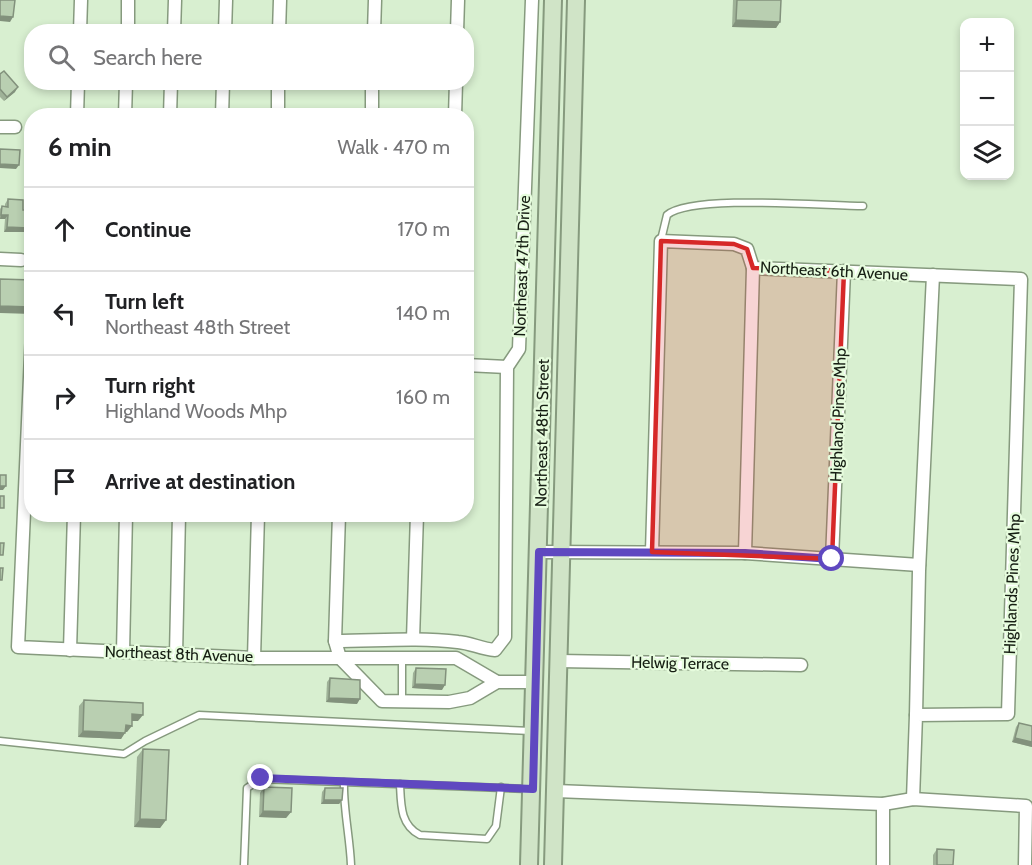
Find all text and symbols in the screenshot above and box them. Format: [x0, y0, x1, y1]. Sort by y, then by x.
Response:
map controls [960, 18, 1014, 180]
button: + [960, 18, 1014, 72]
search box [24, 24, 474, 90]
icon: search [45, 41, 78, 74]
text: Search here [93, 44, 202, 71]
button: − [960, 72, 1014, 126]
button: layers [960, 126, 1014, 180]
text: 6 min [48, 131, 112, 163]
text: Walk · 470 m [337, 135, 450, 159]
street label: Northeast 47th Drive [510, 195, 534, 337]
icon: ahead [48, 213, 81, 246]
text: Continue [105, 216, 191, 243]
text: 170 m [398, 217, 450, 241]
street label: Northeast 6th Avenue [760, 258, 908, 284]
text: Turn left [105, 288, 184, 315]
icon: left [48, 297, 81, 330]
text: 140 m [396, 301, 450, 325]
text: Northeast 48th Street [105, 315, 290, 339]
street label: Highland Pines Mhp [826, 347, 850, 482]
street label: Northeast 48th Street [531, 358, 553, 507]
text: Turn right [105, 372, 195, 399]
icon: right [48, 381, 81, 414]
text: 160 m [396, 385, 450, 409]
text: Highland Woods Mhp [105, 399, 287, 423]
icon: arrive [48, 465, 81, 498]
text: Arrive at destination [105, 468, 295, 495]
street label: Highlands Pines Mhp [1000, 513, 1024, 655]
route start [818, 545, 844, 571]
street label: Northeast 8th Avenue [104, 642, 254, 666]
street label: Helwig Terrace [631, 653, 729, 673]
route end [247, 764, 273, 790]

